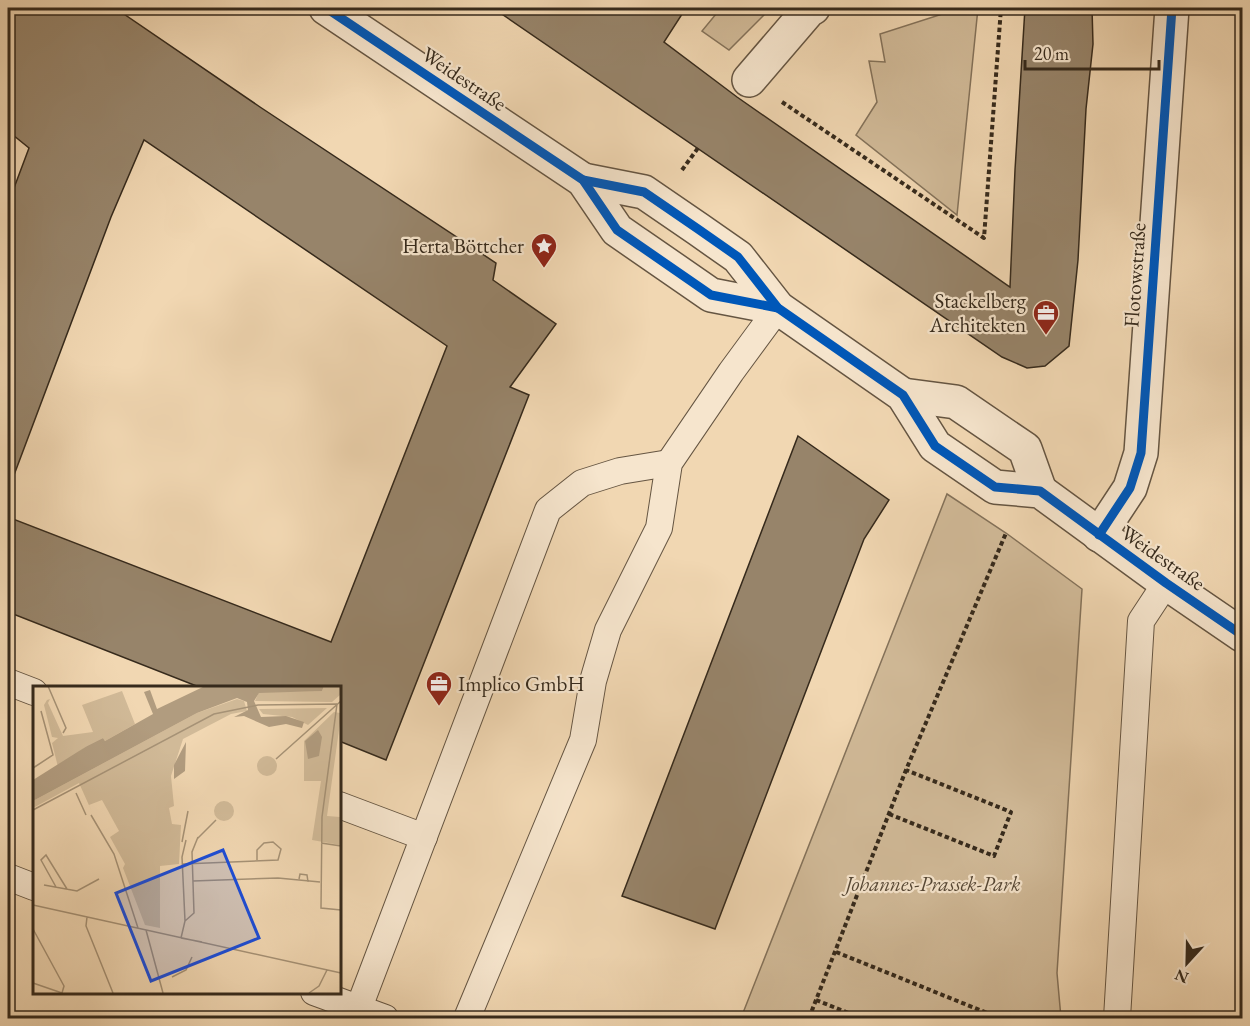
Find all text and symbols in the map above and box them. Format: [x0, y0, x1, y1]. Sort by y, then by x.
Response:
scale bar [1025, 33, 1158, 71]
street label: Weidestraße [417, 40, 512, 117]
text: 20 m [1034, 42, 1069, 65]
street label: Flotowstraße [1117, 222, 1152, 328]
place icon: Herta Böttcher [529, 231, 559, 269]
place label: Herta Böttcher [402, 232, 524, 259]
place label: Stackelberg Architekten [928, 287, 1027, 338]
office icon: Stackelberg Architekten [1031, 298, 1061, 336]
street label: Weidestraße [1116, 519, 1211, 596]
office icon: Implico GmbH [424, 669, 454, 707]
place label: Implico GmbH [458, 670, 584, 697]
inset map [33, 686, 340, 993]
park label: Johannes-Prassek-Park [841, 870, 1021, 897]
north arrow [1157, 933, 1217, 993]
text: N [1172, 964, 1192, 989]

